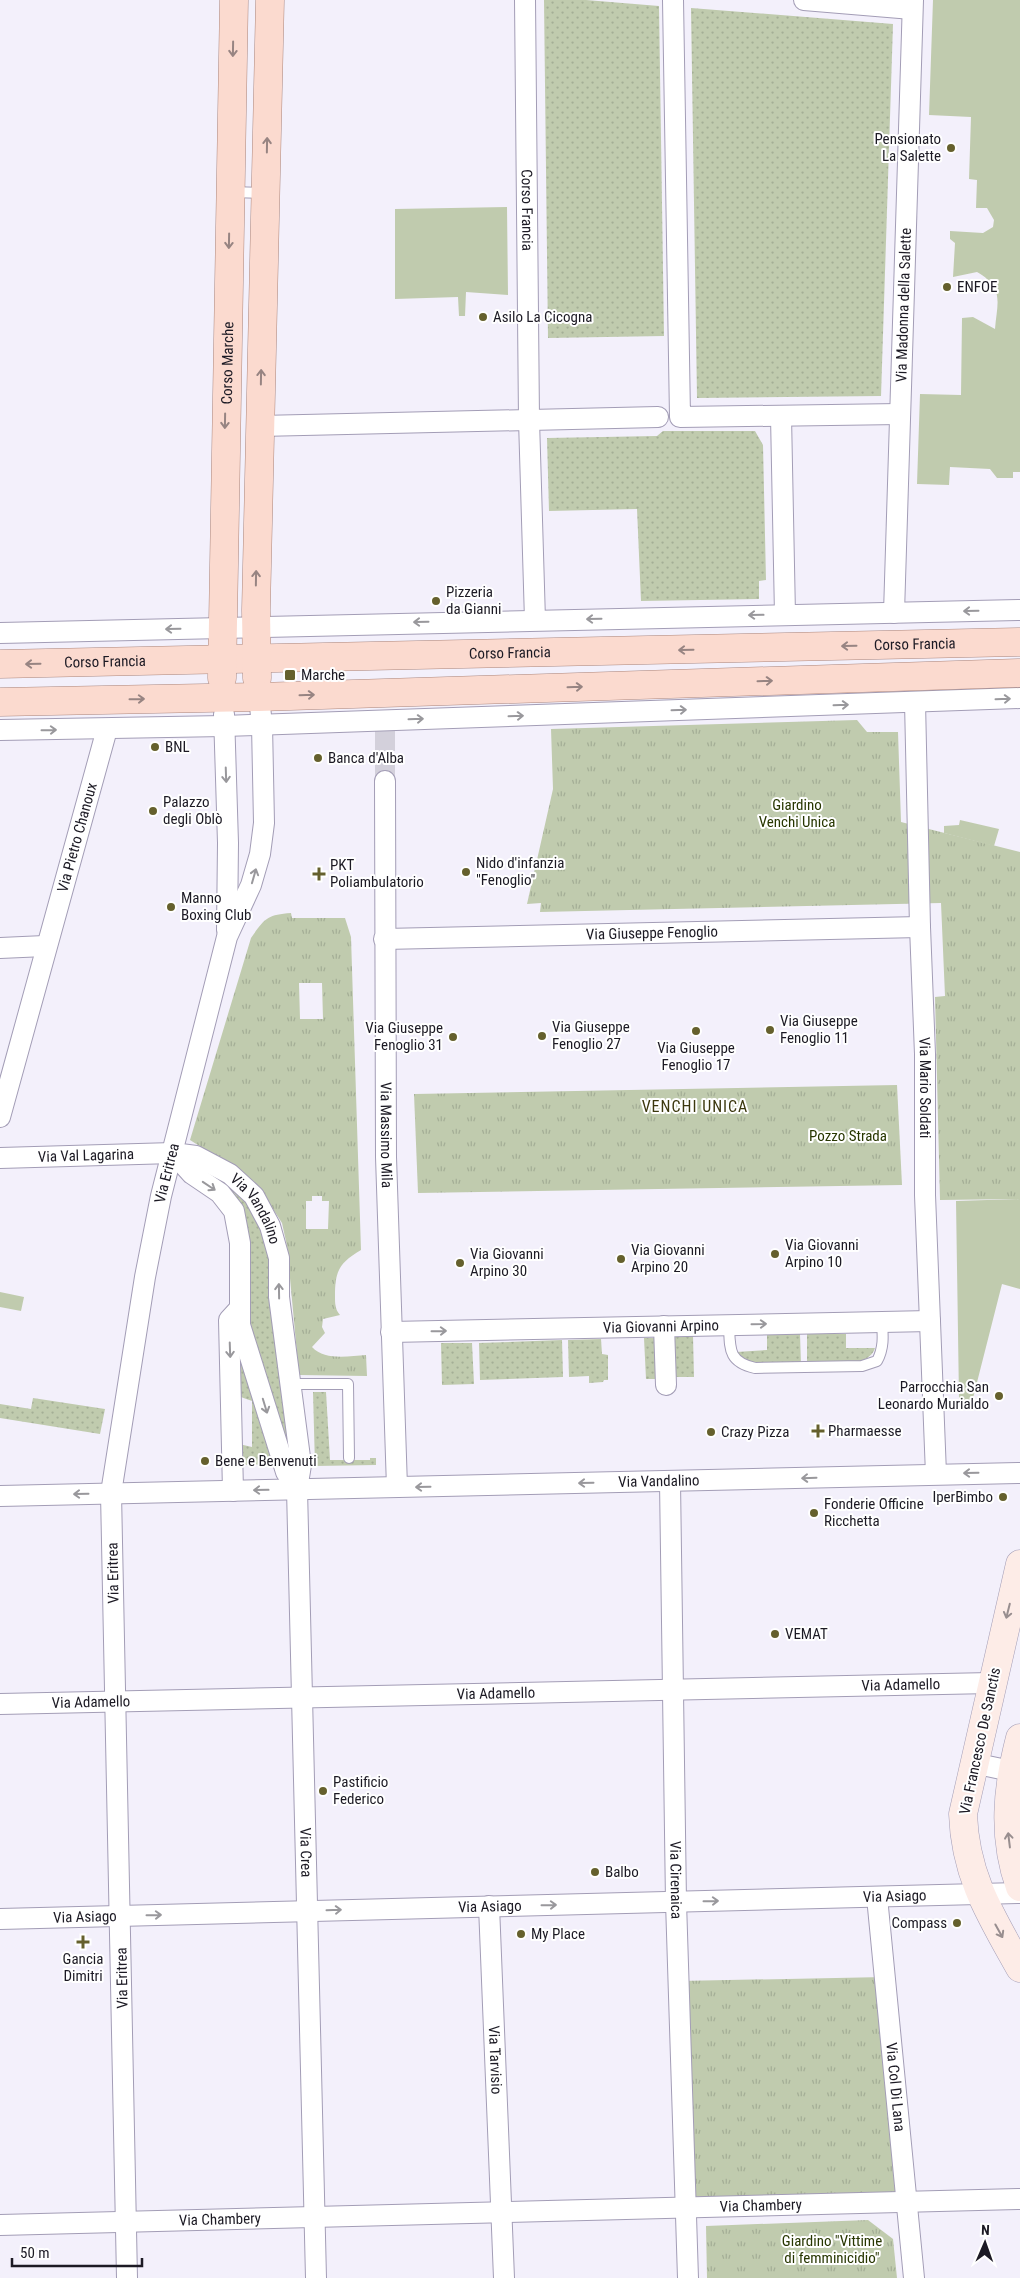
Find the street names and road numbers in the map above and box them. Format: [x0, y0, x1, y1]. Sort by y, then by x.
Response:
street label: Corso Francia [518, 169, 536, 251]
street label: Via Madonna della Salette [892, 228, 915, 383]
street label: Corso Marche [218, 322, 237, 405]
street label: Corso Francia [874, 634, 956, 654]
street label: Corso Francia [469, 643, 551, 663]
street label: Corso Francia [64, 652, 146, 672]
street label: Via Pietro Chanoux [53, 780, 101, 894]
street label: Via Giuseppe Fenoglio [586, 923, 718, 943]
street label: Via Mario Soldati [915, 1037, 934, 1139]
street label: Via Massimo Mila [377, 1082, 396, 1188]
street label: Via Eritrea [151, 1141, 183, 1205]
street label: Via Val Lagarina [38, 1145, 134, 1166]
street label: Via Vandalino [227, 1170, 284, 1246]
street label: Via Giovanni Arpino [603, 1316, 719, 1337]
street label: Via Vandalino [618, 1471, 700, 1491]
street label: Via Eritrea [103, 1542, 123, 1604]
street label: Via Francesco De Sanctis [956, 1666, 1004, 1816]
street label: Via Adamello [861, 1675, 940, 1695]
street label: Via Adamello [456, 1684, 535, 1703]
street label: Via Adamello [52, 1692, 130, 1712]
street label: Via Crea [296, 1828, 315, 1878]
street label: Via Cirenaica [666, 1841, 686, 1919]
street label: Via Asiago [863, 1886, 927, 1906]
street label: Via Asiago [458, 1897, 522, 1916]
street label: Via Asiago [53, 1907, 117, 1927]
street label: Via Eritrea [112, 1947, 132, 2009]
street label: Via Tarvisio [485, 2025, 506, 2095]
street label: Via Col Di Lana [882, 2042, 909, 2133]
street label: Via Chambery [719, 2196, 802, 2216]
street label: Via Chambery [179, 2209, 261, 2229]

